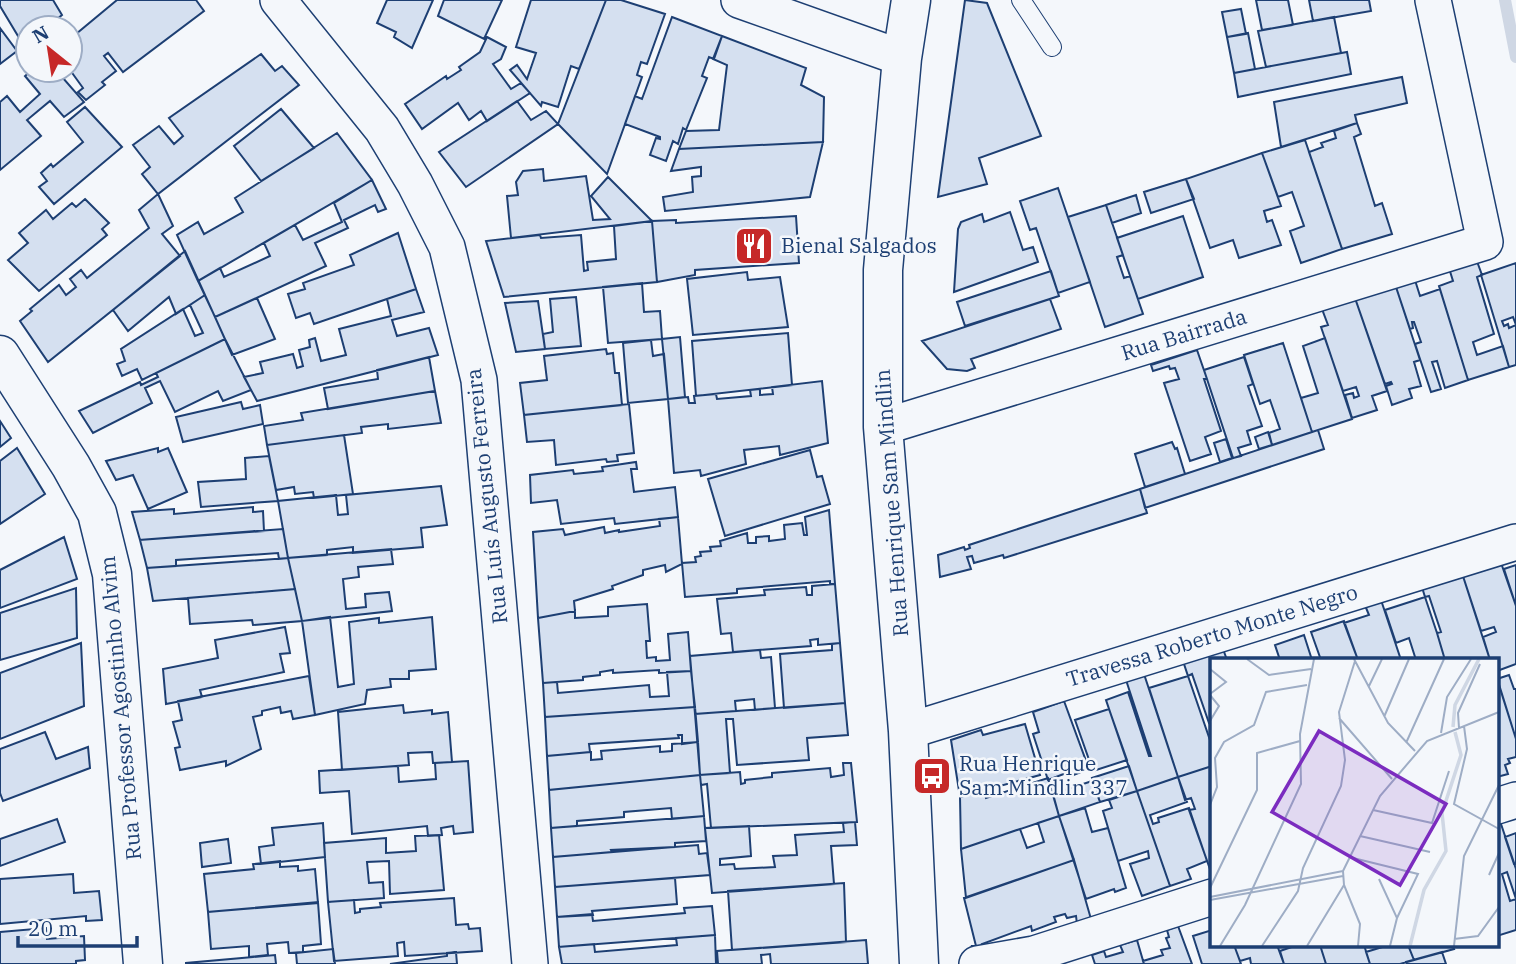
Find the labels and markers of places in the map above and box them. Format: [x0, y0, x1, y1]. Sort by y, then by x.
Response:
restaurant icon: Bienal Salgados [733, 225, 775, 267]
place label: Bienal Salgados [781, 231, 937, 259]
place label: Rua Henrique Sam Mindlin 337 [959, 749, 1128, 801]
bus stop icon: Rua Henrique Sam Mindlin 337 [911, 755, 953, 797]

